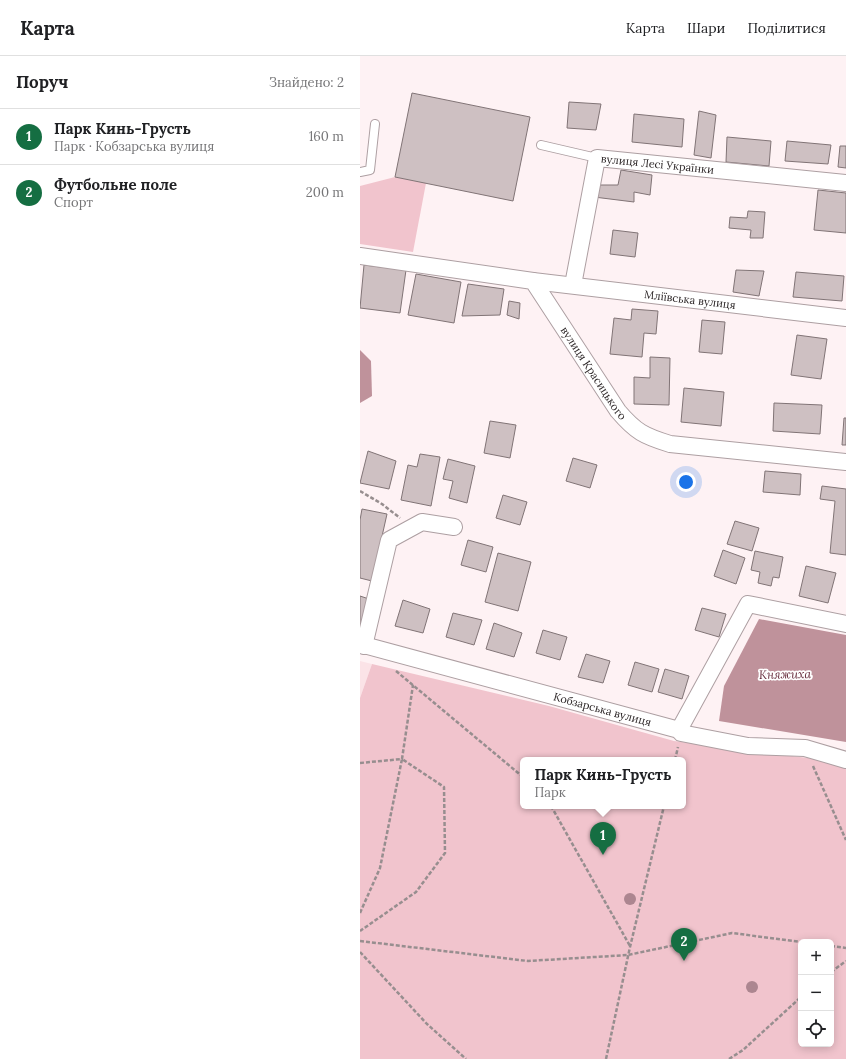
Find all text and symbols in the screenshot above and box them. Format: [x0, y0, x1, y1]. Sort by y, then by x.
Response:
text: Карта [20, 16, 75, 40]
text: Карта [626, 19, 665, 37]
text: Шари [687, 19, 725, 37]
text: Поділитися [747, 19, 826, 37]
text: Поруч [16, 71, 68, 93]
text: Знайдено: 2 [269, 74, 344, 91]
text: Парк Кинь-Грусть [54, 119, 191, 138]
text: 1 [26, 128, 32, 145]
text: 160 m [309, 128, 344, 145]
text: Парк · Кобзарська вулиця [54, 138, 214, 155]
street label: вулиця Лесі Українки [600, 151, 715, 177]
text: Футбольне поле [54, 175, 177, 194]
text: 2 [26, 184, 32, 201]
text: 200 m [306, 184, 344, 201]
text: Спорт [54, 194, 93, 211]
street label: Мліївська вулиця [643, 287, 737, 312]
street label: вулиця Красицького [558, 324, 630, 423]
your location [676, 472, 696, 492]
water label: Княжиха [759, 666, 812, 682]
street label: Кобзарська вулиця [552, 689, 653, 729]
popup [520, 757, 686, 809]
text: Парк Кинь-Грусть [535, 765, 672, 784]
text: Парк [535, 784, 566, 801]
pin: 1 [590, 822, 616, 855]
pin: 2 [671, 928, 697, 961]
map controls [798, 939, 834, 1047]
button: + [798, 939, 834, 975]
button: − [798, 975, 834, 1011]
button: locate [798, 1011, 834, 1047]

